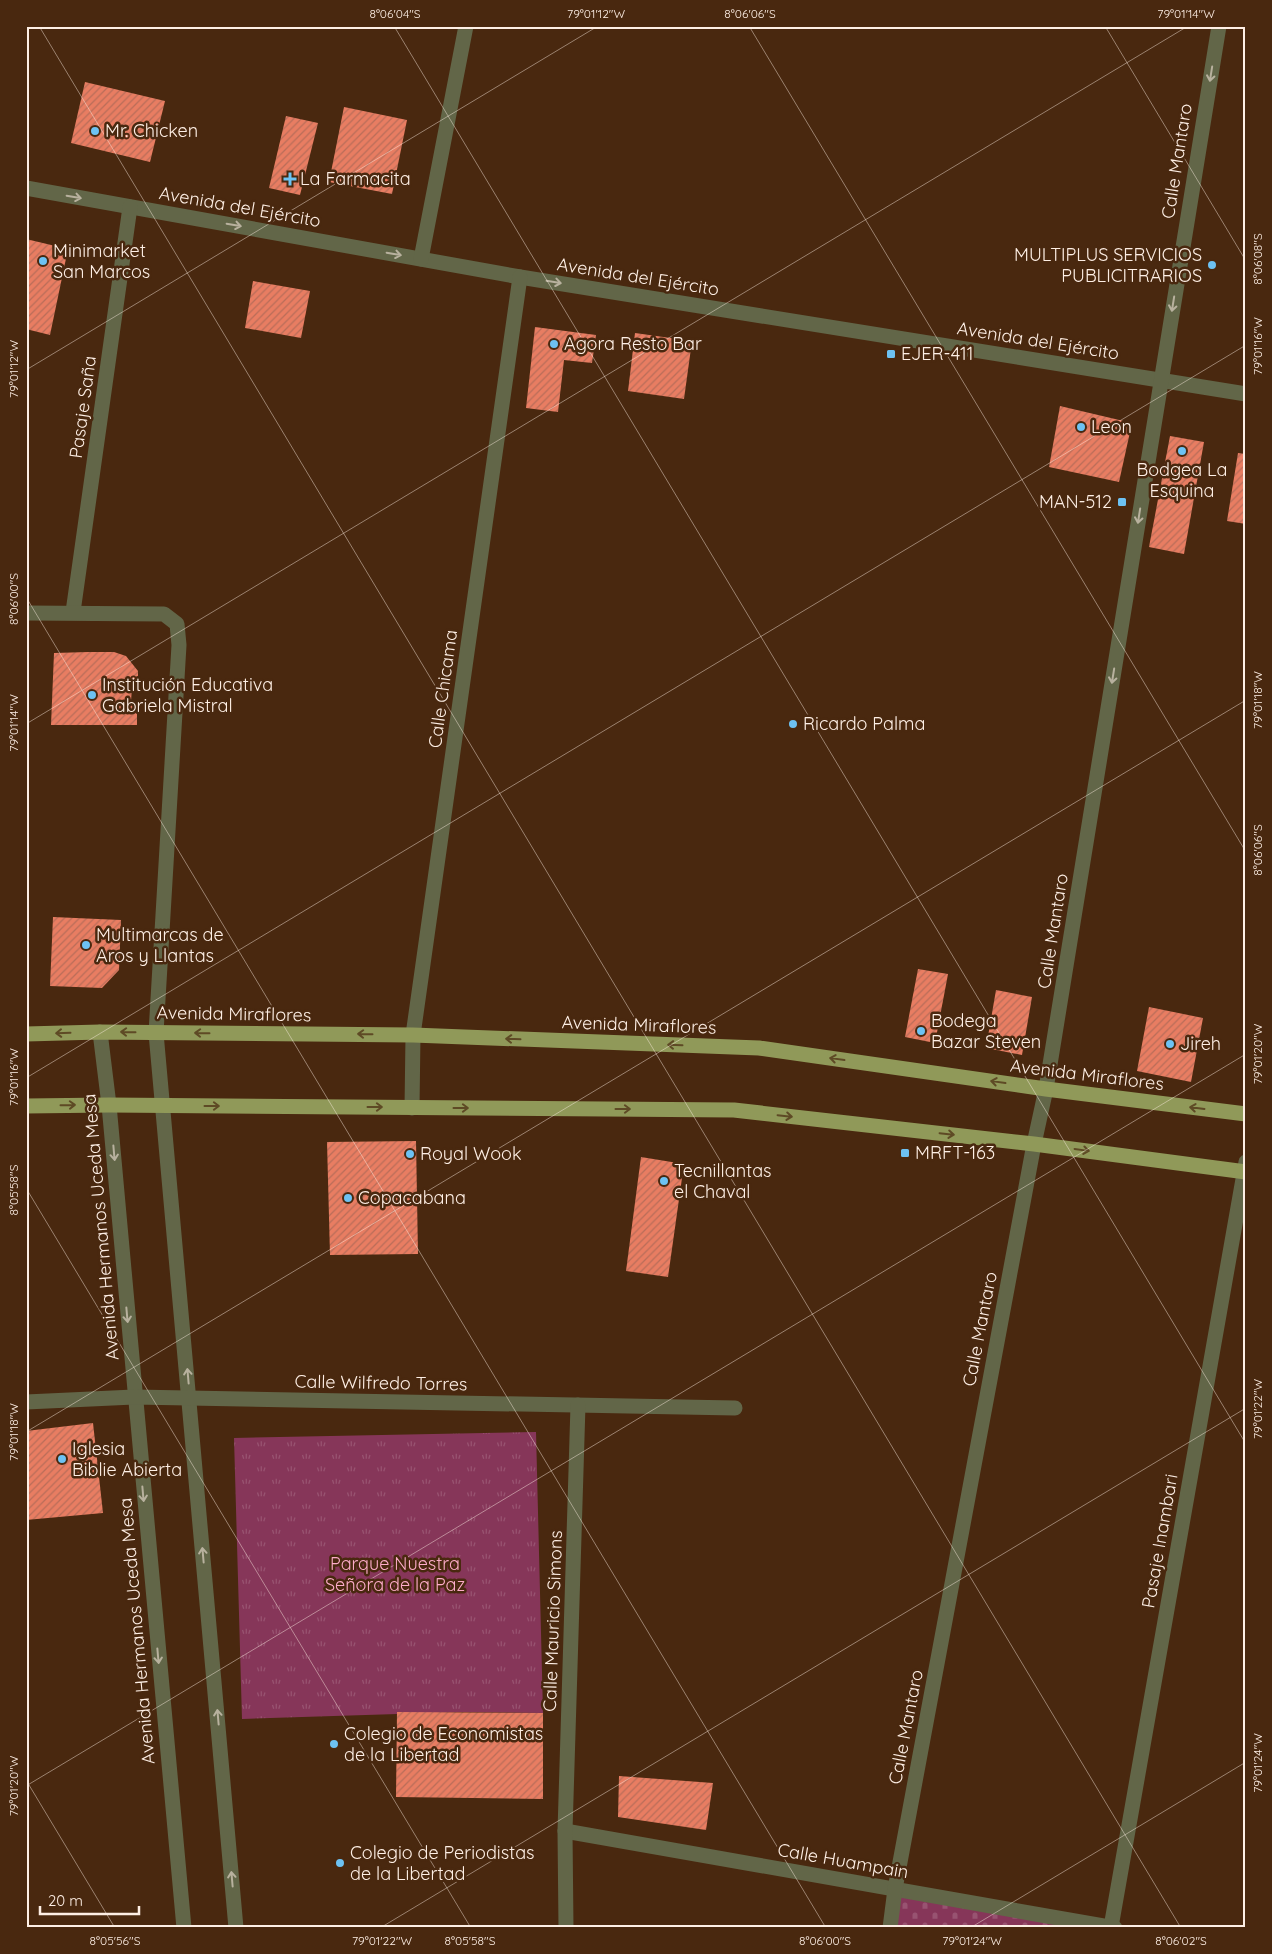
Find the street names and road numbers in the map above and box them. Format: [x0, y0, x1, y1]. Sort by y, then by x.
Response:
street label: Calle Mantaro [1156, 102, 1197, 220]
street label: Avenida del Ejército [157, 181, 323, 232]
street label: Avenida del Ejército [555, 252, 721, 301]
street label: Avenida del Ejército [955, 316, 1121, 365]
street label: Pasaje Saña [64, 354, 101, 460]
street label: Calle Chicama [423, 628, 462, 750]
street label: Calle Mantaro [1032, 872, 1073, 990]
street label: Avenida Miraflores [156, 1001, 312, 1026]
street label: Avenida Miraflores [561, 1010, 717, 1039]
street label: Avenida Miraflores [1009, 1054, 1165, 1095]
street label: Avenida Hermanos Uceda Mesa [77, 1093, 124, 1361]
street label: Calle Mantaro [957, 1270, 1002, 1388]
street label: Calle Wilfredo Torres [294, 1369, 468, 1396]
street label: Pasaje Inambari [1136, 1472, 1183, 1610]
street label: Avenida Hermanos Uceda Mesa [113, 1497, 160, 1765]
street label: Calle Mauricio Simons [538, 1530, 567, 1712]
street label: Calle Mantaro [883, 1668, 928, 1786]
street label: Calle Huampain [776, 1838, 910, 1883]

